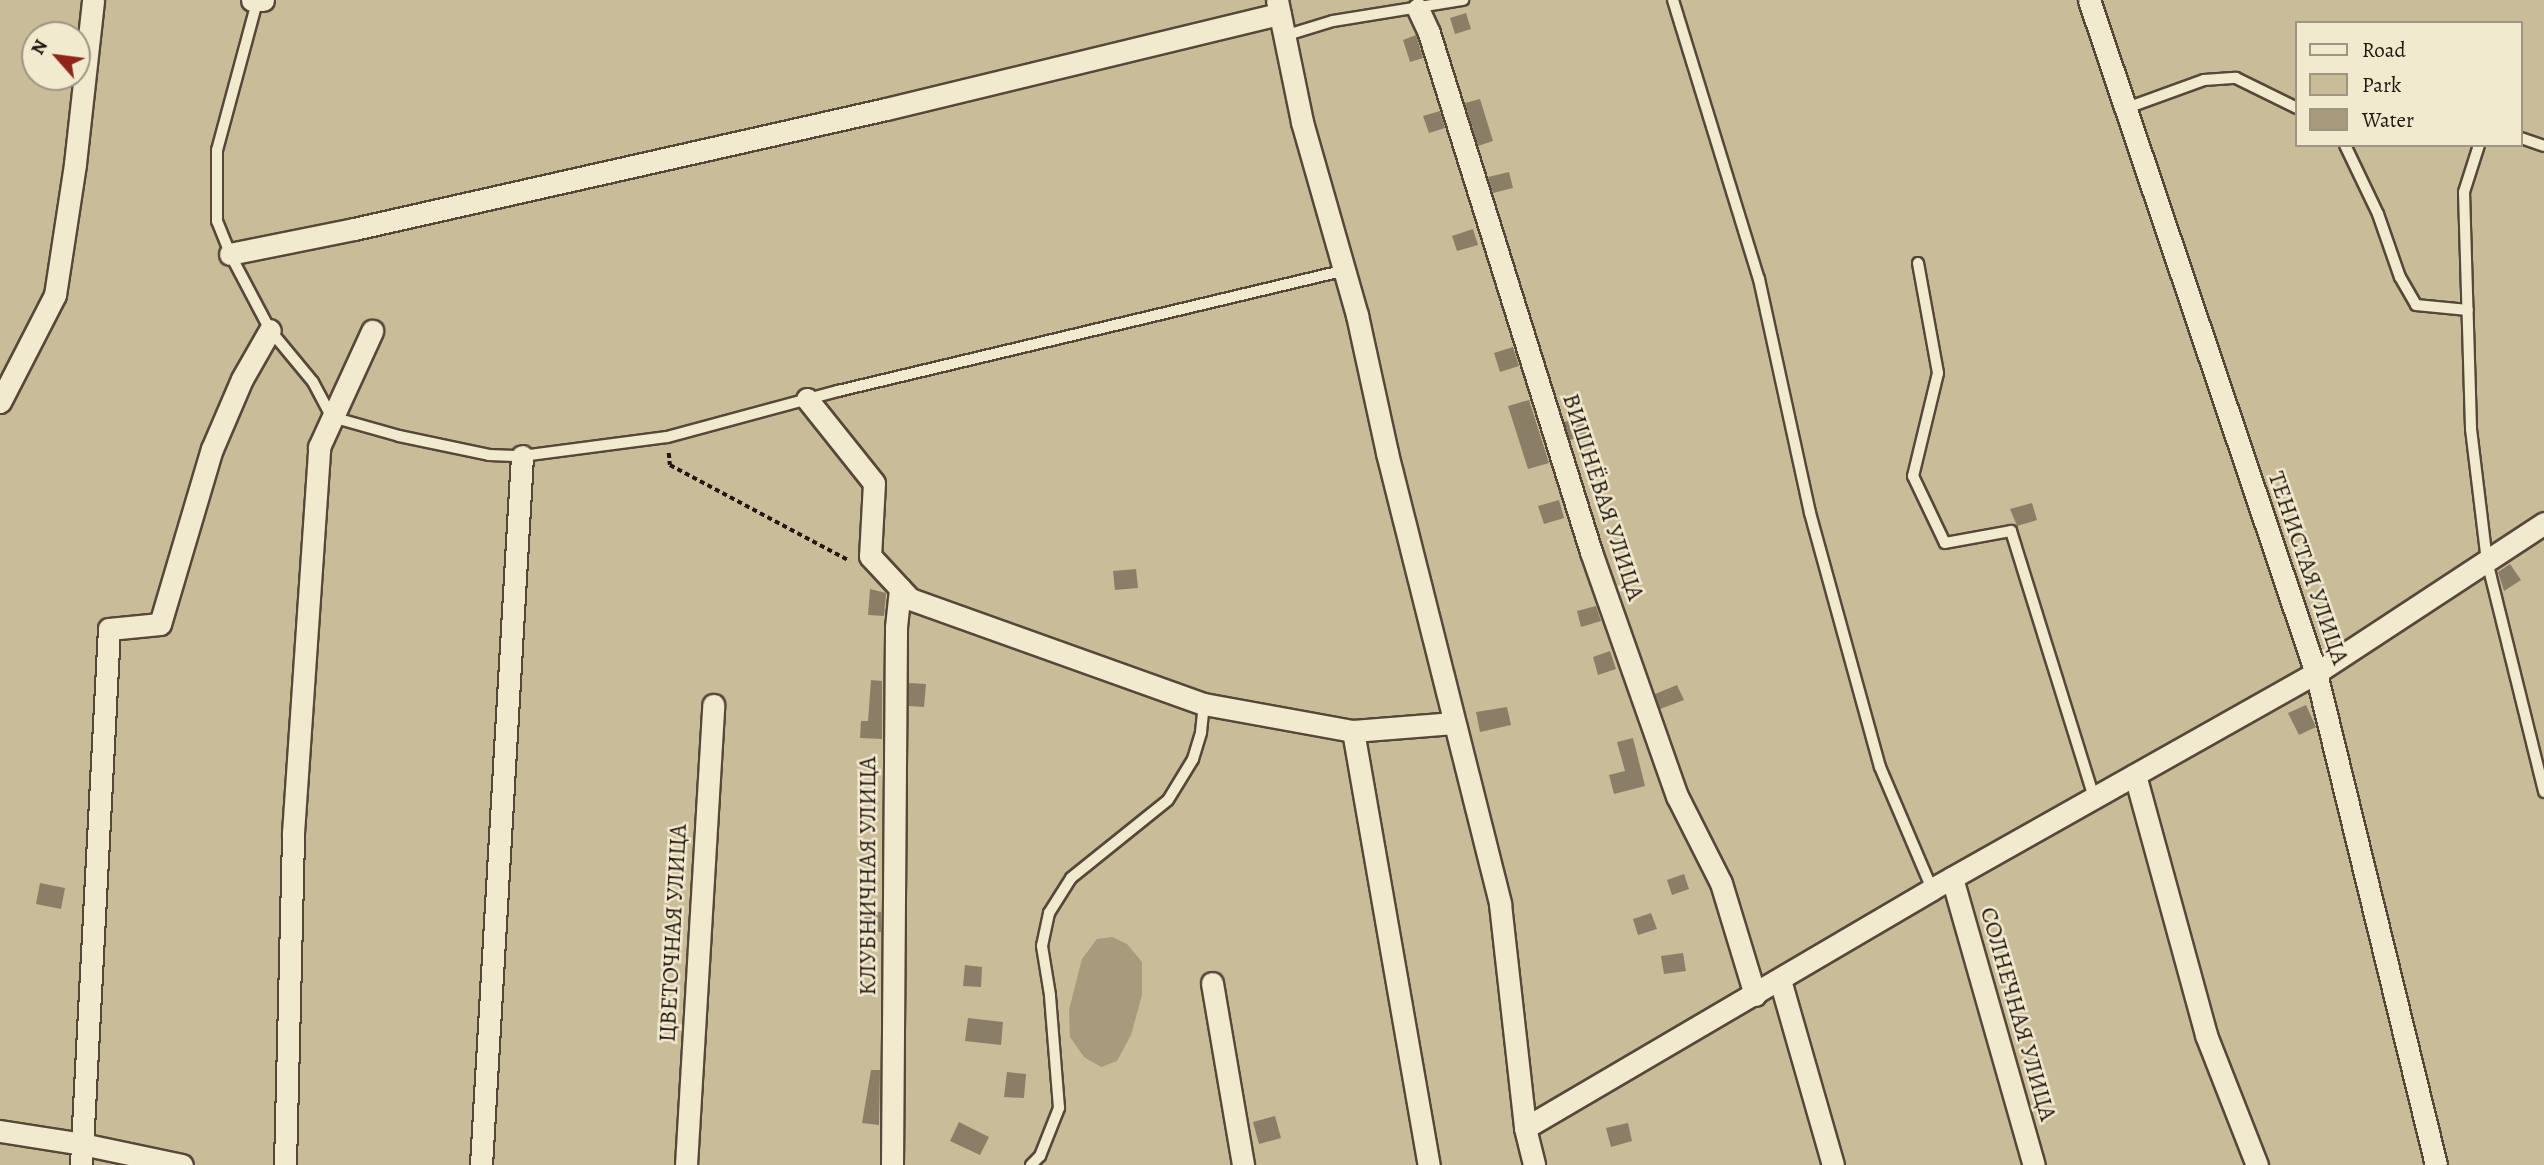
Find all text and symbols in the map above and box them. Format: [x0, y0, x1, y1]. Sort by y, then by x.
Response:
north arrow [21, 21, 91, 91]
legend [2296, 21, 2523, 147]
text: N [24, 35, 54, 59]
text: Road [2362, 36, 2406, 64]
text: Park [2362, 71, 2401, 99]
text: Water [2362, 106, 2414, 134]
street label: ВИШНЁВАЯ УЛИЦА [1556, 390, 1650, 604]
street label: ТЕНИСТАЯ УЛИЦА [2261, 468, 2355, 668]
street label: КЛУБНИЧНАЯ УЛИЦА [854, 756, 882, 996]
street label: ЦВЕТОЧНАЯ УЛИЦА [653, 823, 693, 1043]
street label: СОЛНЕЧНАЯ УЛИЦА [1974, 904, 2062, 1124]

